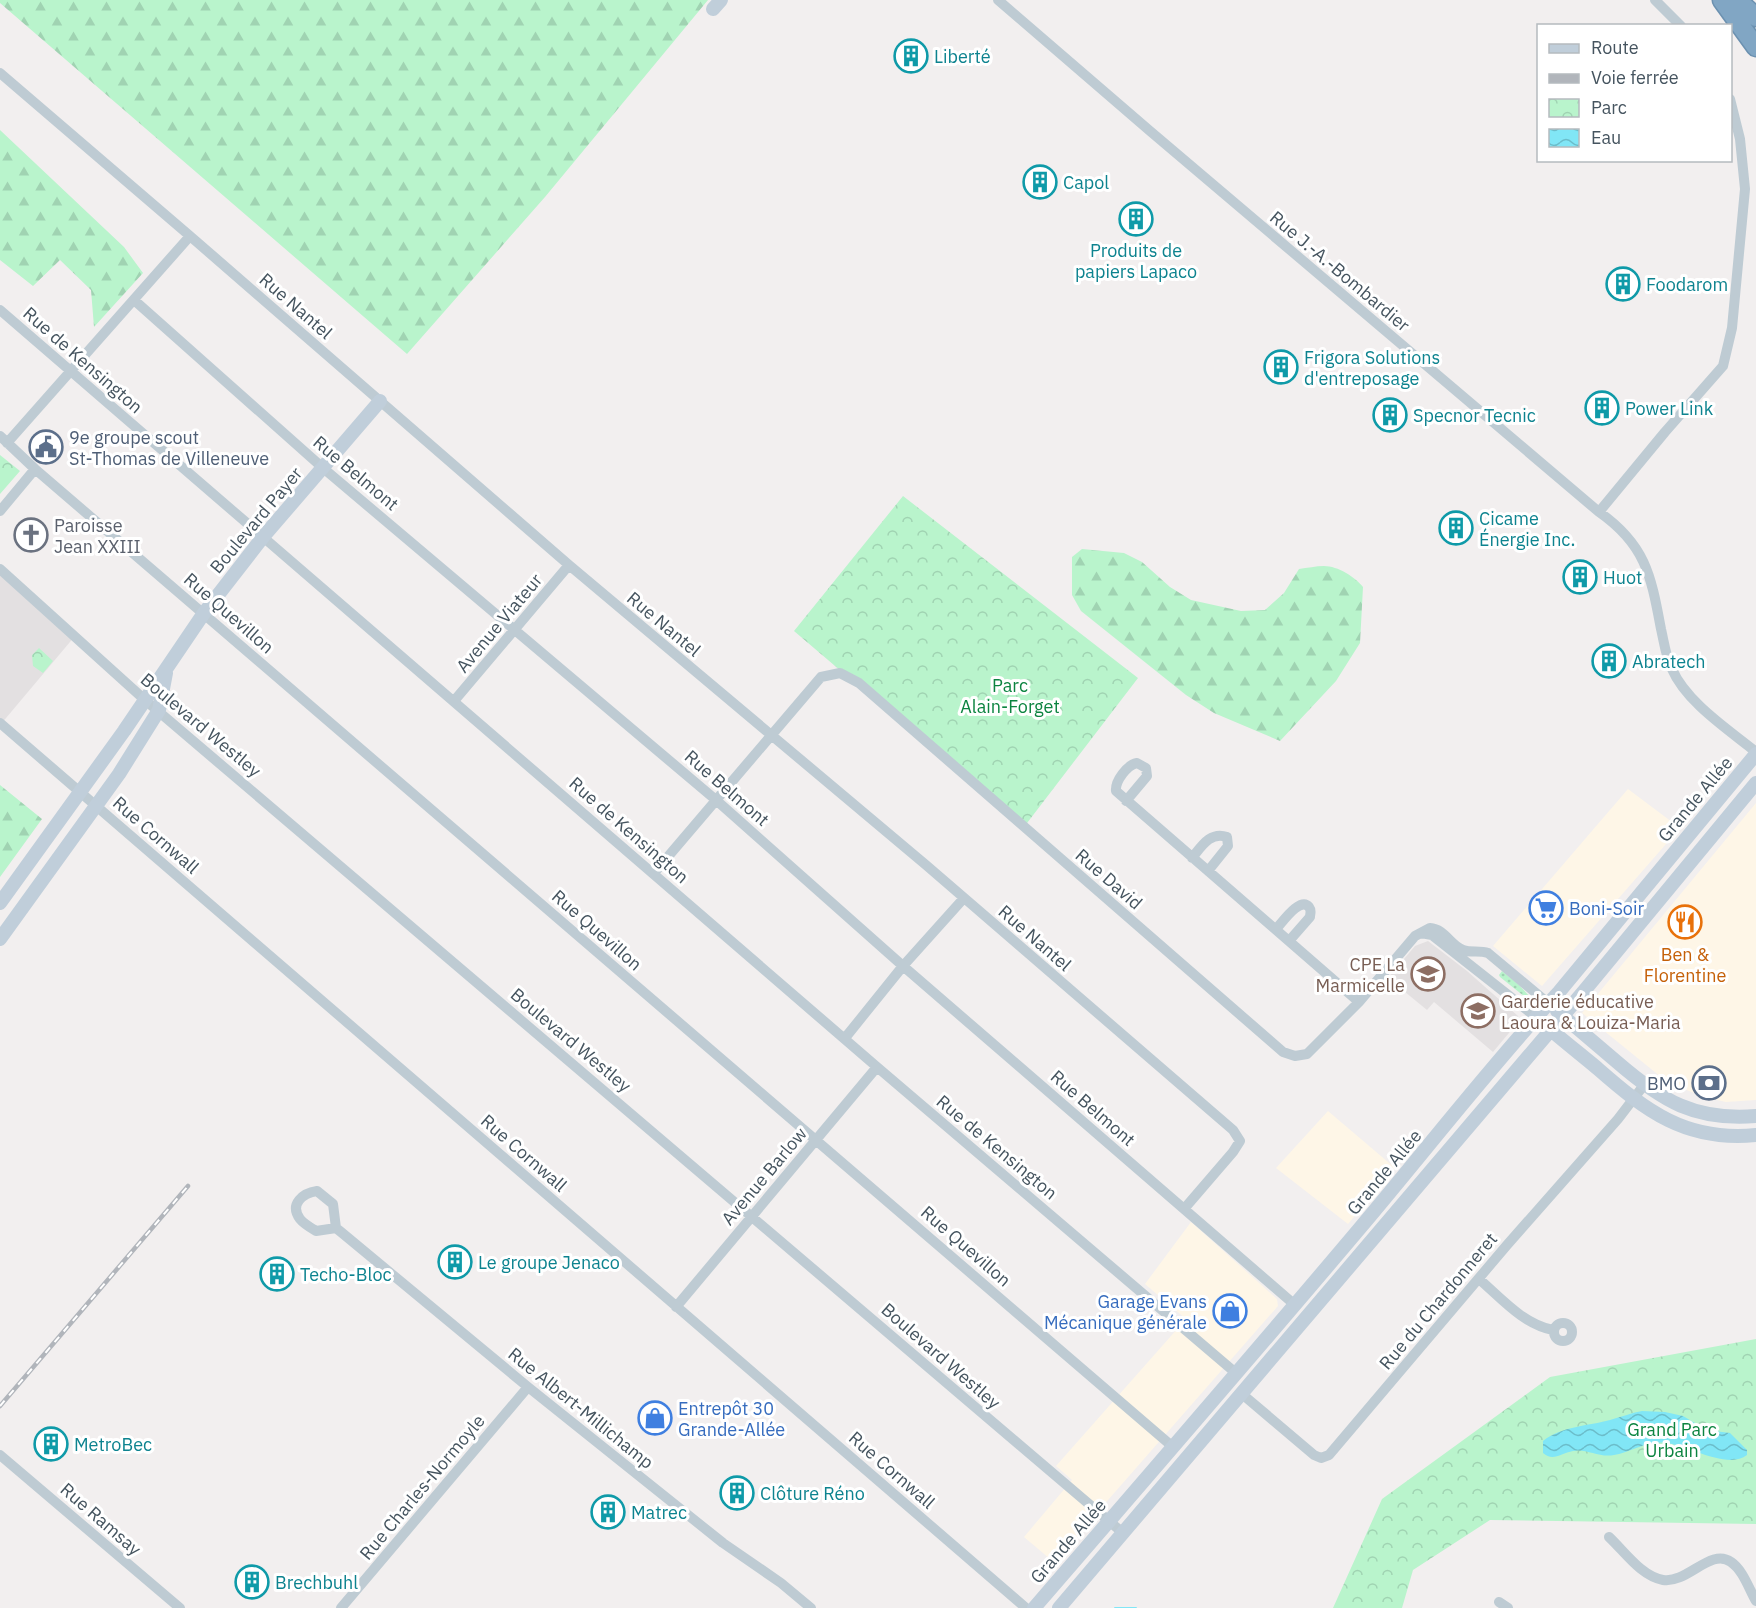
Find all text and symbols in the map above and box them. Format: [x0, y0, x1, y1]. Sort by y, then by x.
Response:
legend [1537, 24, 1732, 162]
text: Route [1591, 36, 1639, 59]
building icon: Liberté [893, 38, 929, 74]
place label: Liberté [934, 45, 991, 68]
text: Voie ferrée [1591, 66, 1679, 89]
text: Parc [1591, 96, 1627, 119]
text: Eau [1591, 126, 1621, 149]
building icon: Capol [1022, 164, 1058, 200]
place label: Capol [1063, 171, 1109, 194]
building icon: Produits de papiers Lapaco [1118, 201, 1154, 237]
street label: Rue J.-A.-Bombardier [1265, 206, 1415, 337]
place label: Produits de papiers Lapaco [1075, 239, 1197, 283]
building icon: Foodarom [1605, 266, 1641, 302]
street label: Rue Nantel [255, 268, 337, 344]
place label: Foodarom [1646, 273, 1728, 296]
street label: Rue de Kensington [18, 302, 148, 418]
place label: Frigora Solutions d'entreposage [1304, 346, 1440, 390]
building icon: Frigora Solutions d'entreposage [1263, 349, 1299, 385]
building icon: Power Link [1584, 390, 1620, 426]
building icon: Specnor Tecnic [1372, 397, 1408, 433]
place label: Power Link [1625, 397, 1714, 420]
place label: Specnor Tecnic [1413, 404, 1536, 427]
place label: 9e groupe scout St-Thomas de Villeneuve [69, 426, 269, 470]
public building icon: 9e groupe scout St-Thomas de Villeneuve [28, 429, 64, 465]
street label: Rue Belmont [308, 431, 404, 515]
street label: Boulevard Payer [205, 462, 307, 578]
place label: Cicame Énergie Inc. [1479, 507, 1575, 551]
building icon: Cicame Énergie Inc. [1438, 510, 1474, 546]
place label: Paroisse Jean XXIII [54, 514, 141, 558]
church icon: Paroisse Jean XXIII [13, 517, 49, 553]
building icon: Huot [1562, 559, 1598, 595]
place label: Huot [1603, 566, 1642, 589]
street label: Rue Quevillon [179, 568, 279, 658]
street label: Avenue Viateur [451, 568, 547, 677]
street label: Rue Nantel [622, 586, 706, 662]
building icon: Abratech [1591, 643, 1627, 679]
place label: Abratech [1632, 650, 1706, 673]
street label: Boulevard Westley [136, 668, 266, 782]
park label: Parc Alain-Forget [960, 674, 1060, 718]
street label: Rue Belmont [680, 745, 774, 831]
street label: Grande Allée [1653, 752, 1737, 846]
street label: Rue de Kensington [564, 772, 694, 888]
street label: Rue Cornwall [108, 791, 204, 879]
street label: Rue David [1071, 844, 1147, 914]
street label: Rue Quevillon [547, 885, 647, 975]
supermarket icon: Boni-Soir [1528, 890, 1564, 926]
place label: Boni-Soir [1569, 897, 1644, 920]
street label: Rue Nantel [994, 900, 1076, 976]
restaurant icon: Ben & Florentine [1667, 904, 1703, 940]
place label: Ben & Florentine [1644, 943, 1726, 987]
place label: CPE La Marmicelle [1316, 953, 1405, 997]
school or university icon: CPE La Marmicelle [1410, 956, 1446, 992]
street label: Boulevard Westley [506, 983, 636, 1097]
place label: Garderie éducative Laoura & Louiza-Maria [1501, 990, 1681, 1034]
school or university icon: Garderie éducative Laoura & Louiza-Maria [1460, 993, 1496, 1029]
street label: Rue Belmont [1046, 1065, 1140, 1151]
bank icon: BMO [1691, 1065, 1727, 1101]
place label: BMO [1647, 1072, 1686, 1095]
street label: Rue de Kensington [932, 1090, 1062, 1204]
street label: Rue Cornwall [476, 1109, 572, 1197]
street label: Avenue Barlow [716, 1122, 812, 1230]
street label: Grande Allée [1342, 1125, 1426, 1219]
street label: Rue Quevillon [916, 1201, 1016, 1291]
street label: Rue du Chardonneret [1374, 1228, 1502, 1374]
building icon: Le groupe Jenaco [437, 1244, 473, 1280]
place label: Le groupe Jenaco [478, 1251, 620, 1274]
building icon: Techo-Bloc [259, 1256, 295, 1292]
place label: Techo-Bloc [300, 1263, 392, 1286]
place label: Garage Evans Mécanique générale [1044, 1290, 1207, 1334]
shop icon: Garage Evans Mécanique générale [1212, 1293, 1248, 1329]
street label: Boulevard Westley [877, 1298, 1005, 1414]
street label: Rue Albert-Millichamp [504, 1342, 658, 1474]
place label: Entrepôt 30 Grande-Allée [678, 1397, 785, 1441]
shop icon: Entrepôt 30 Grande-Allée [637, 1400, 673, 1436]
street label: Rue Charles-Normoyle [354, 1409, 490, 1564]
park label: Grand Parc Urbain [1627, 1418, 1717, 1462]
building icon: MetroBec [33, 1426, 69, 1462]
street label: Rue Cornwall [844, 1426, 940, 1514]
place label: MetroBec [74, 1433, 152, 1456]
building icon: Clôture Réno [719, 1475, 755, 1511]
street label: Rue Ramsay [56, 1478, 146, 1560]
place label: Clôture Réno [760, 1482, 865, 1505]
building icon: Matrec [590, 1494, 626, 1530]
street label: Grande Allée [1025, 1494, 1111, 1588]
place label: Matrec [631, 1501, 687, 1524]
building icon: Brechbuhl [234, 1564, 270, 1600]
place label: Brechbuhl [275, 1571, 358, 1594]

